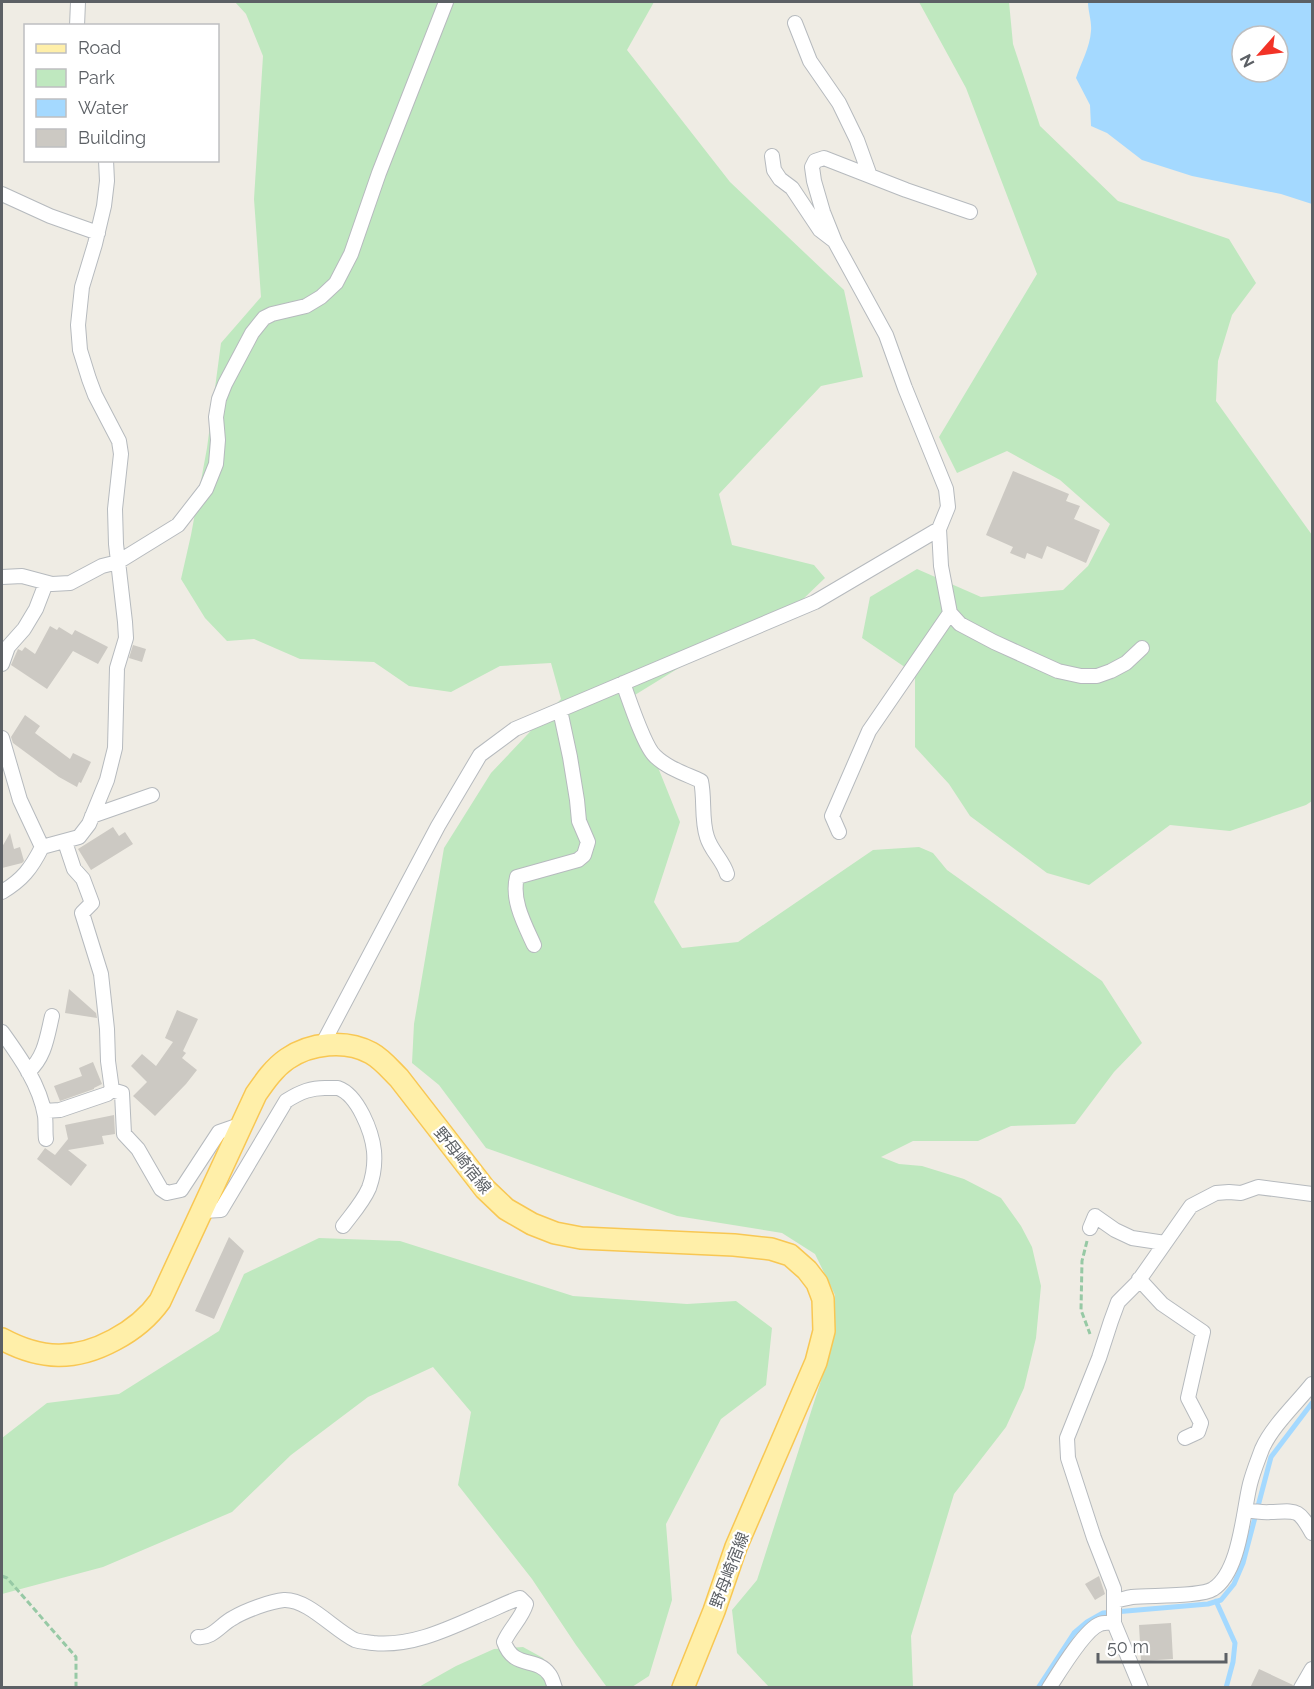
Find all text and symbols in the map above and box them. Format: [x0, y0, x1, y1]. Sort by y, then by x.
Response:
legend [24, 24, 219, 162]
north arrow [1230, 24, 1290, 84]
text: Road [78, 37, 121, 58]
text: N [1236, 51, 1258, 71]
text: Park [78, 67, 115, 88]
text: Water [78, 97, 129, 118]
text: Building [78, 127, 146, 148]
street label: 野母崎宿線 [430, 1123, 495, 1197]
street label: 野母崎宿線 [706, 1529, 753, 1611]
scale bar [1098, 1626, 1226, 1664]
text: 50 m [1107, 1636, 1149, 1657]

